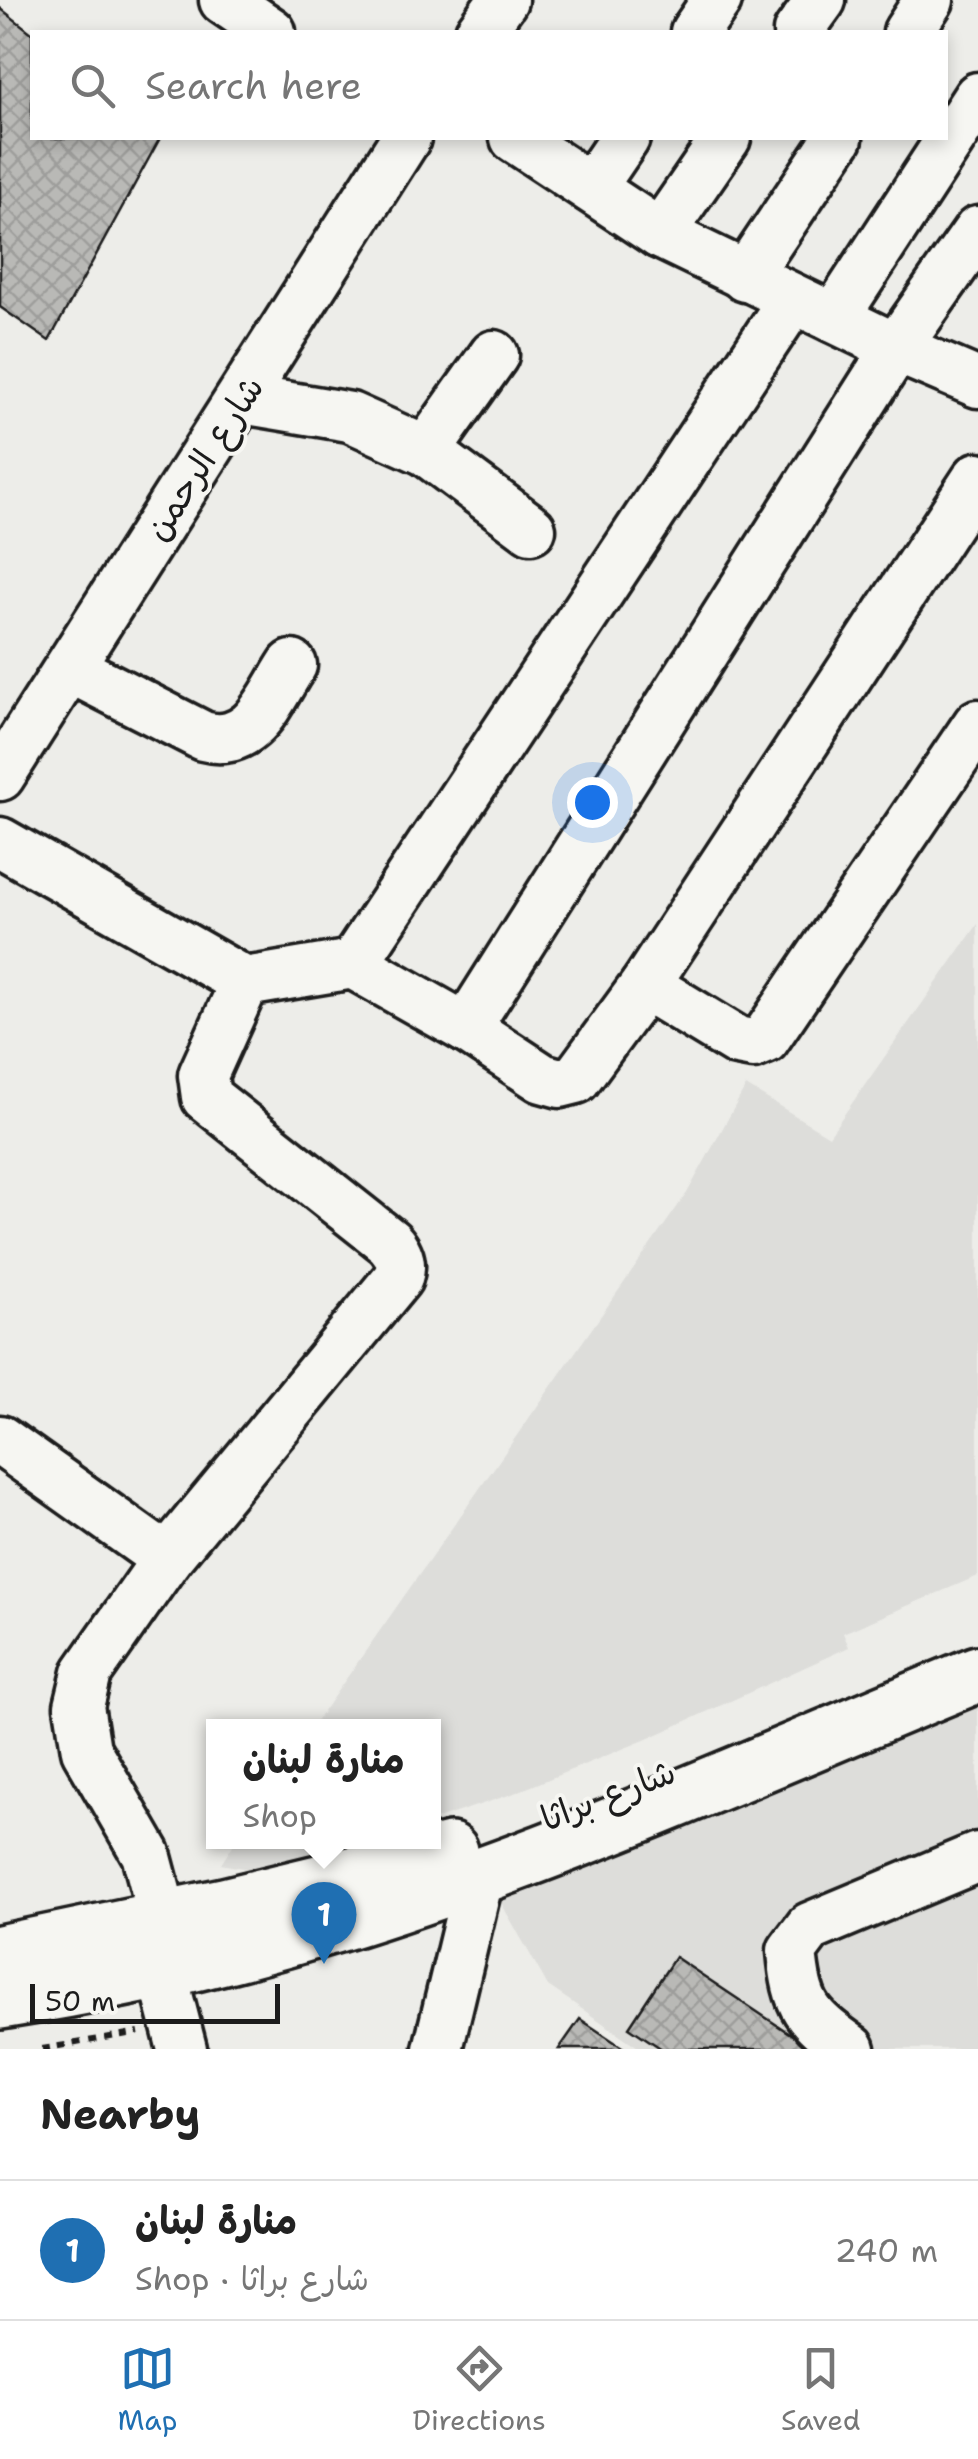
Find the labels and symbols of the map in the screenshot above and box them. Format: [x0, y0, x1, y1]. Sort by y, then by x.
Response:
street label: شارع الرحمن [133, 366, 276, 550]
your location [567, 777, 618, 828]
street label: شارع براثا [534, 1747, 683, 1844]
pin: 1 [292, 1882, 356, 1964]
scale bar [30, 1979, 280, 2024]

